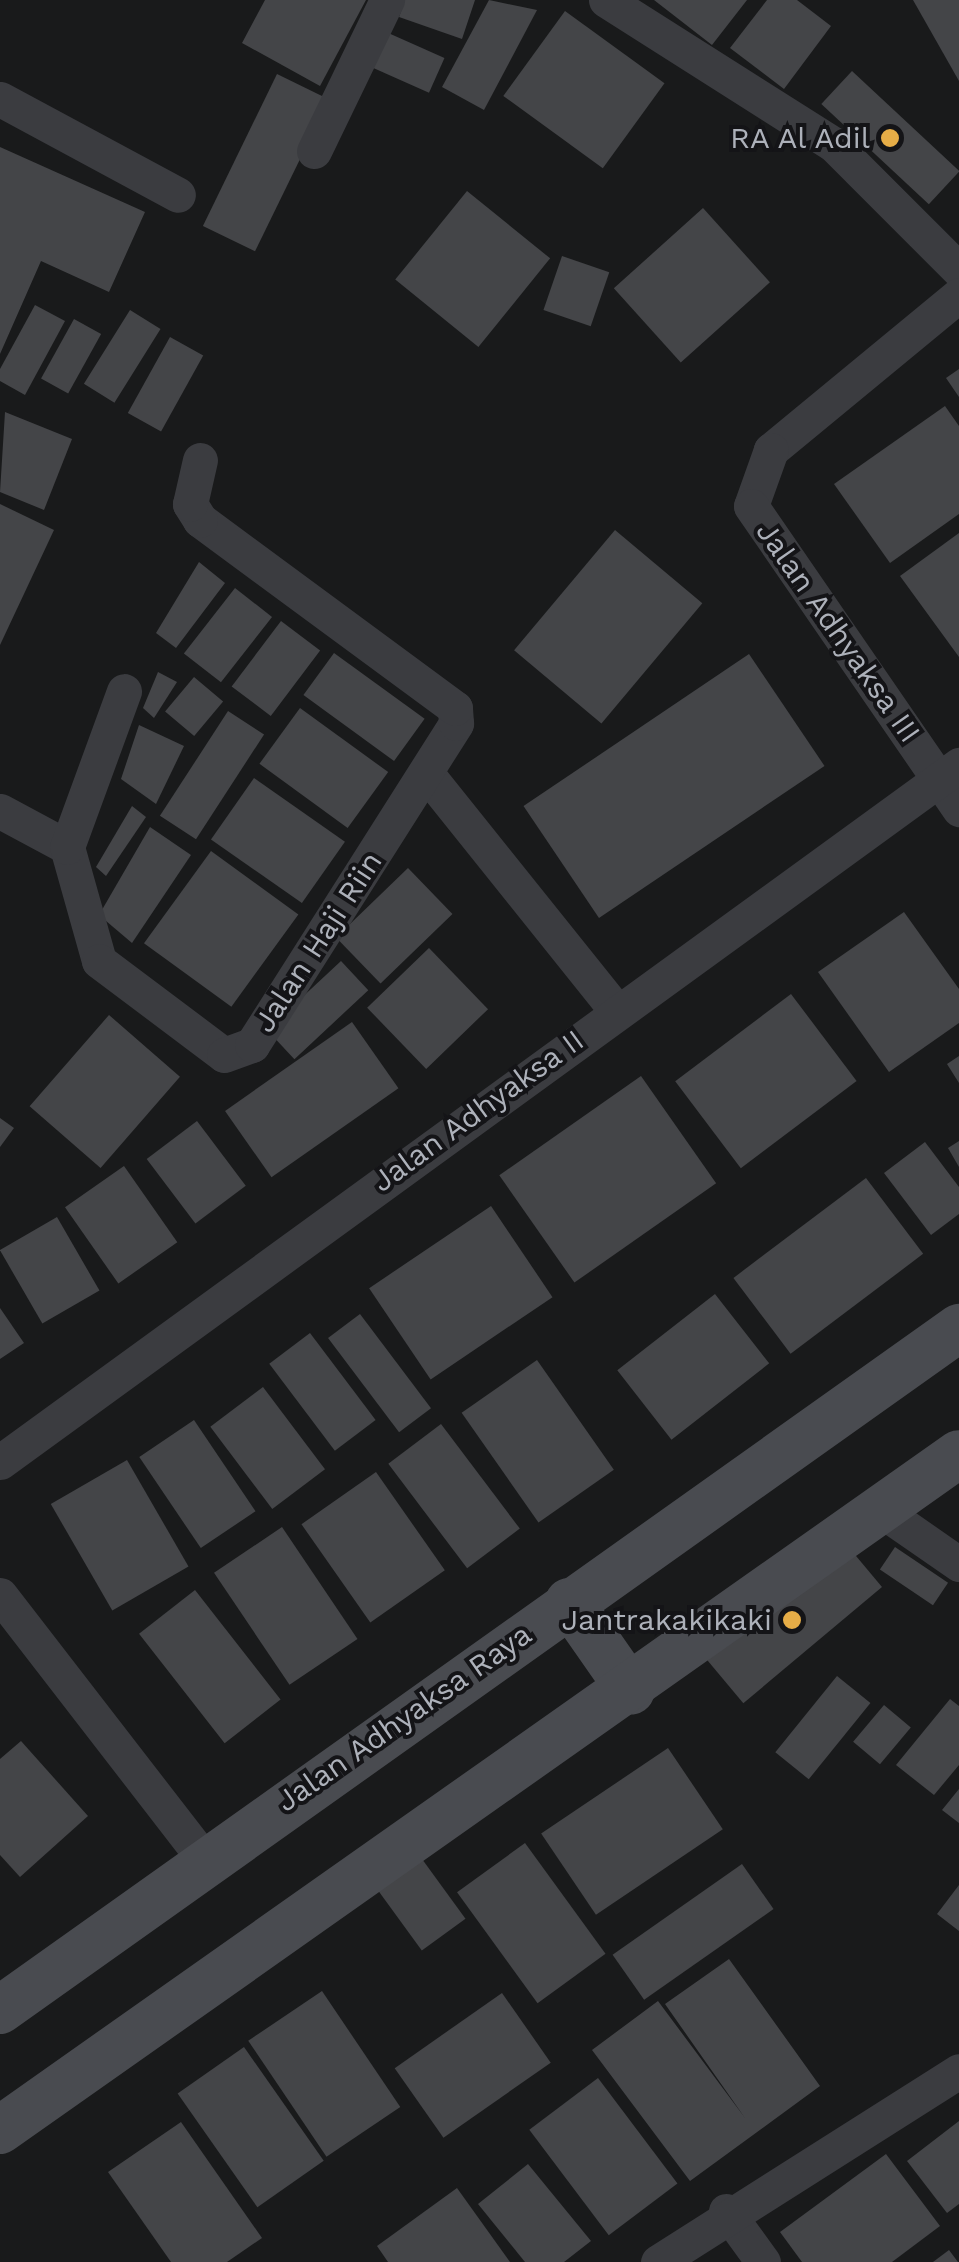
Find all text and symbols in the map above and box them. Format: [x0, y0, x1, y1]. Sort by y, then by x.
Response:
place label: RA Al Adil [725, 120, 870, 156]
marker: RA Al Adil [879, 127, 901, 149]
street label: Jalan Adhyaksa III [748, 514, 928, 750]
street label: Jalan Haji Riin [246, 845, 390, 1039]
street label: Jalan Adhyaksa II [365, 1022, 591, 1200]
place label: Jantrakakikaki [561, 1602, 772, 1638]
marker: Jantrakakikaki [781, 1609, 803, 1631]
street label: Jalan Adhyaksa Raya [269, 1616, 539, 1820]

